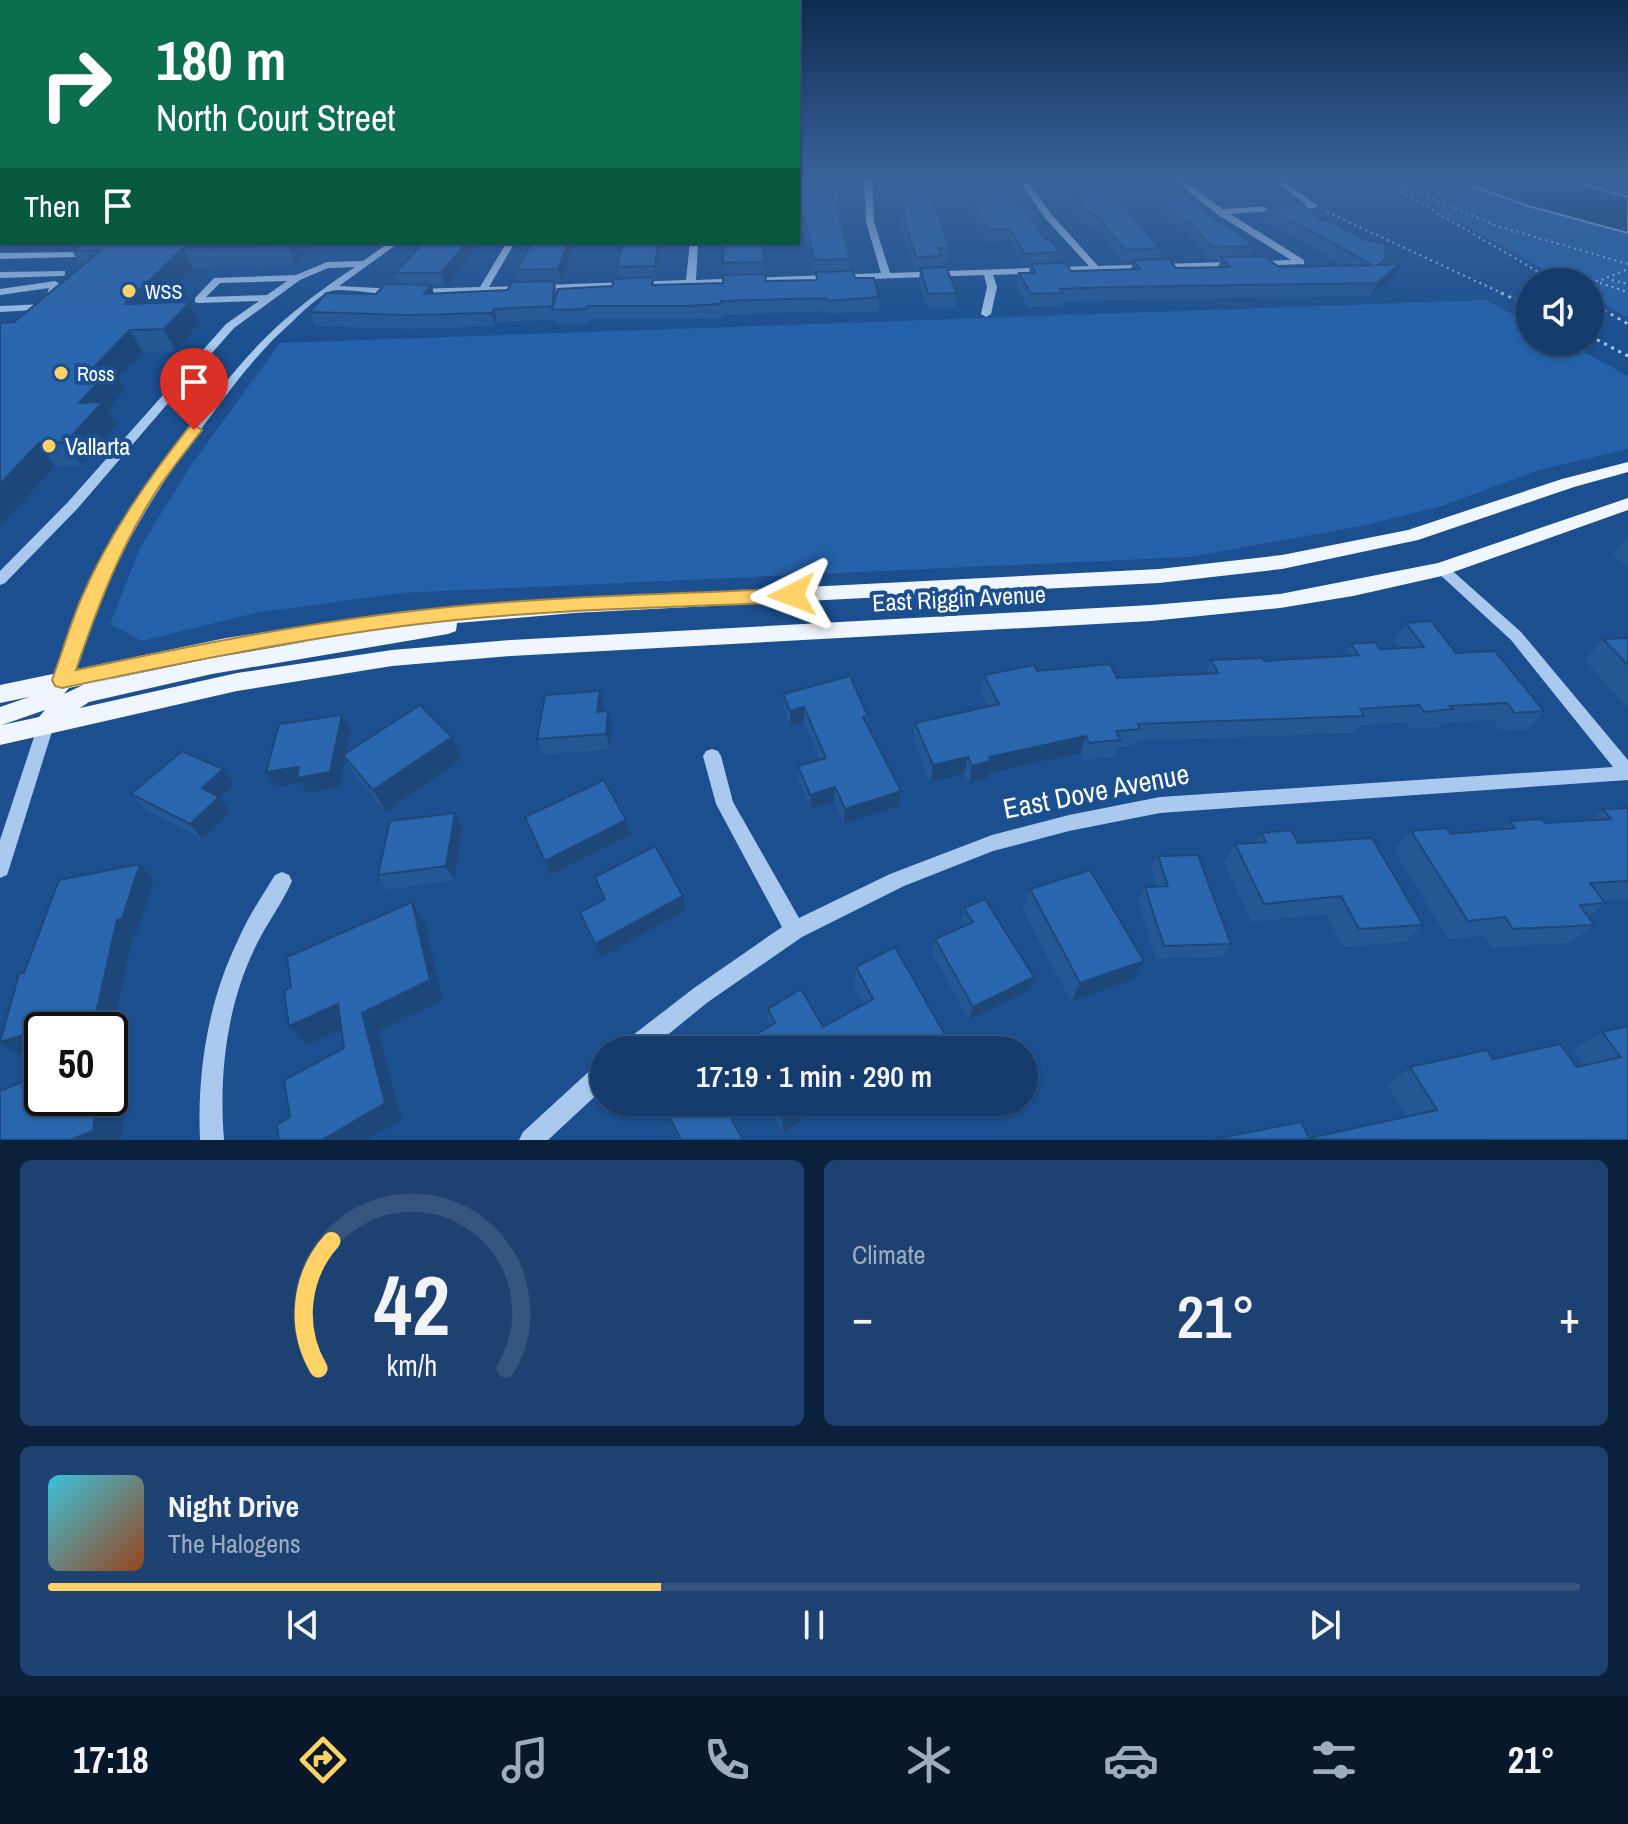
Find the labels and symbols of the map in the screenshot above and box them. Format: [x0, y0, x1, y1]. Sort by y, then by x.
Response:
place label: WSS [145, 278, 182, 305]
marker: WSS [120, 282, 138, 300]
pin [160, 348, 228, 430]
place label: Ross [77, 360, 114, 387]
marker: Ross [52, 364, 70, 382]
place label: Vallarta [65, 430, 130, 462]
marker: Vallarta [40, 437, 58, 455]
position arrow [750, 553, 834, 637]
street label: East Riggin Avenue [871, 577, 1047, 619]
street label: East Dove Avenue [1000, 754, 1192, 828]
speed limit sign: 50 [24, 1012, 128, 1116]

